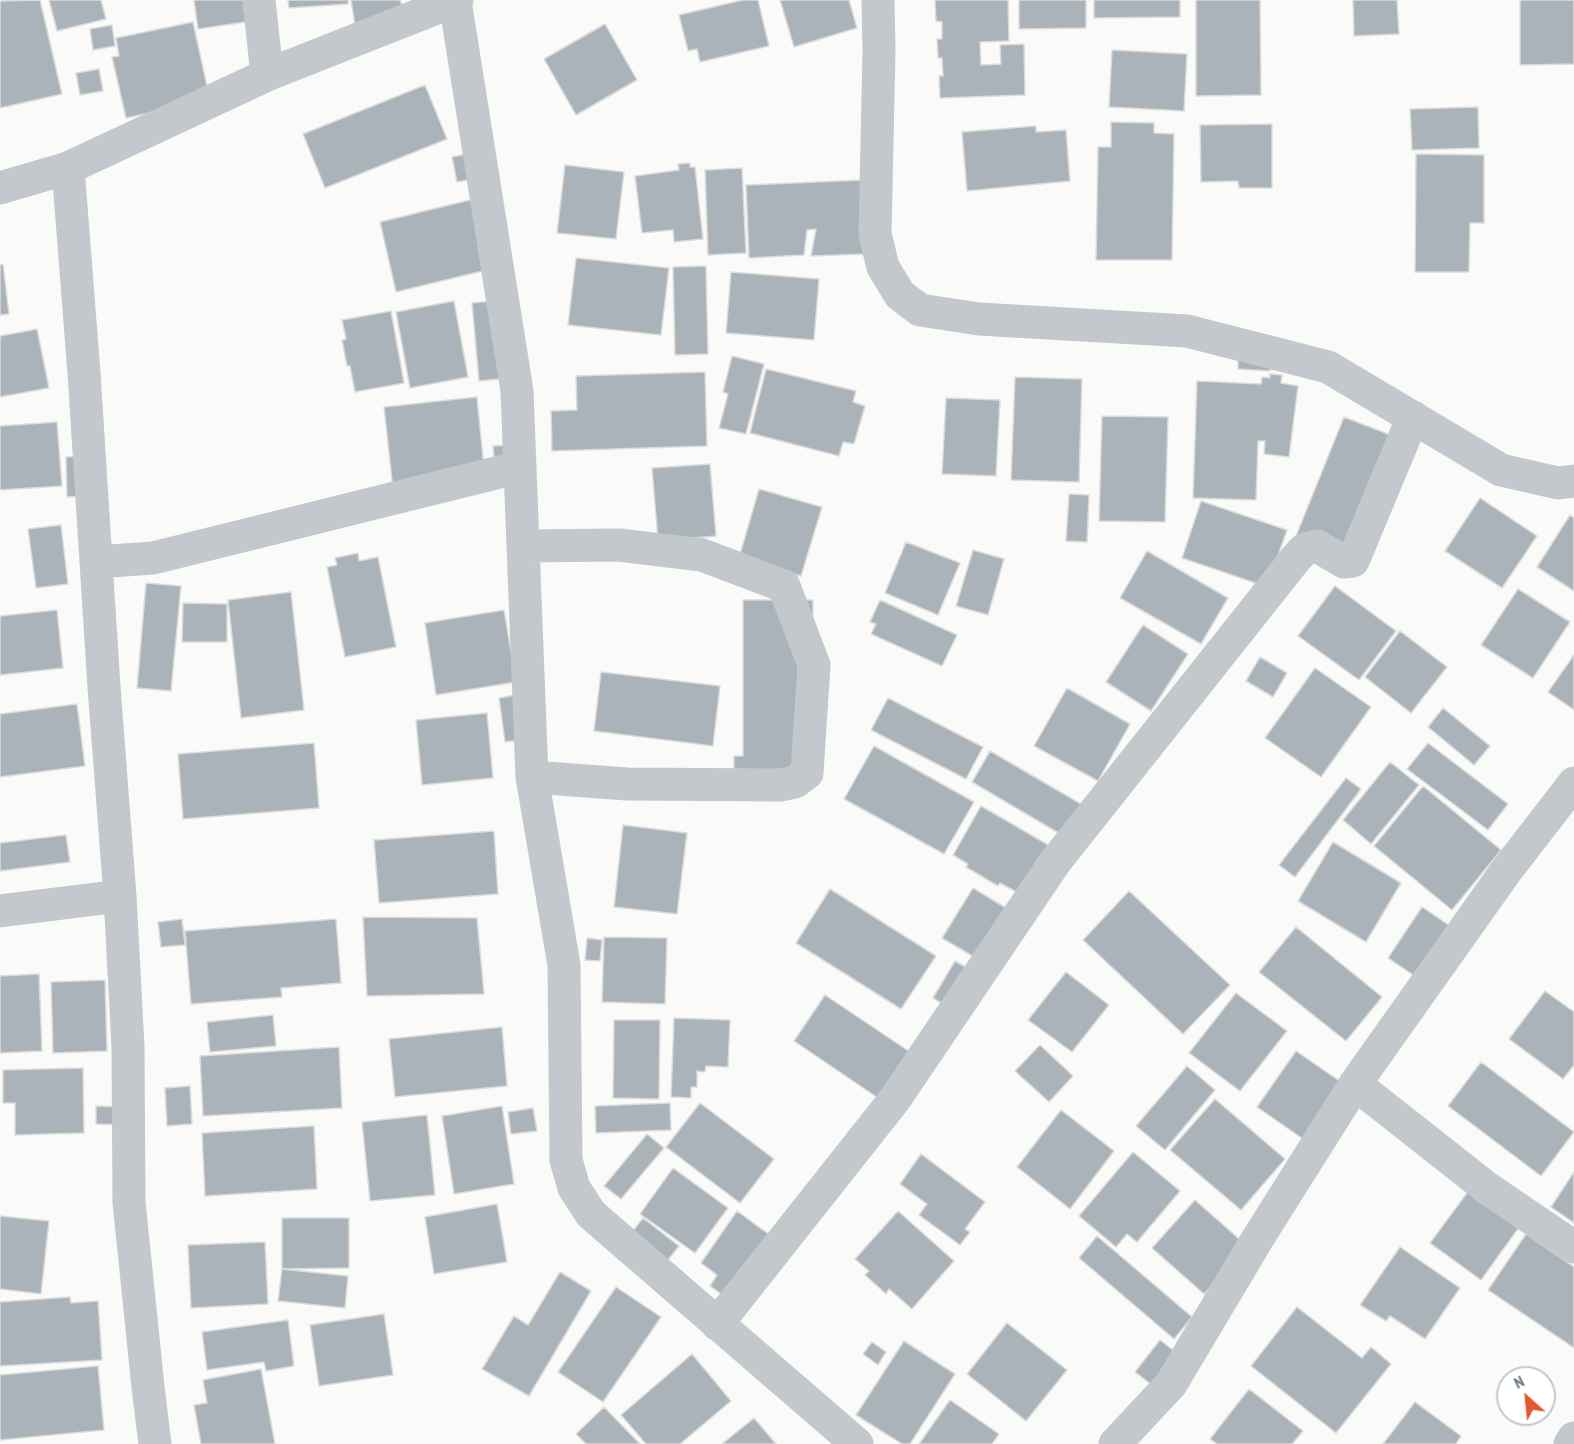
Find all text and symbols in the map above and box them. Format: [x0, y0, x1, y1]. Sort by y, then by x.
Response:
north arrow [1496, 1366, 1556, 1426]
text: N [1510, 1371, 1527, 1393]

